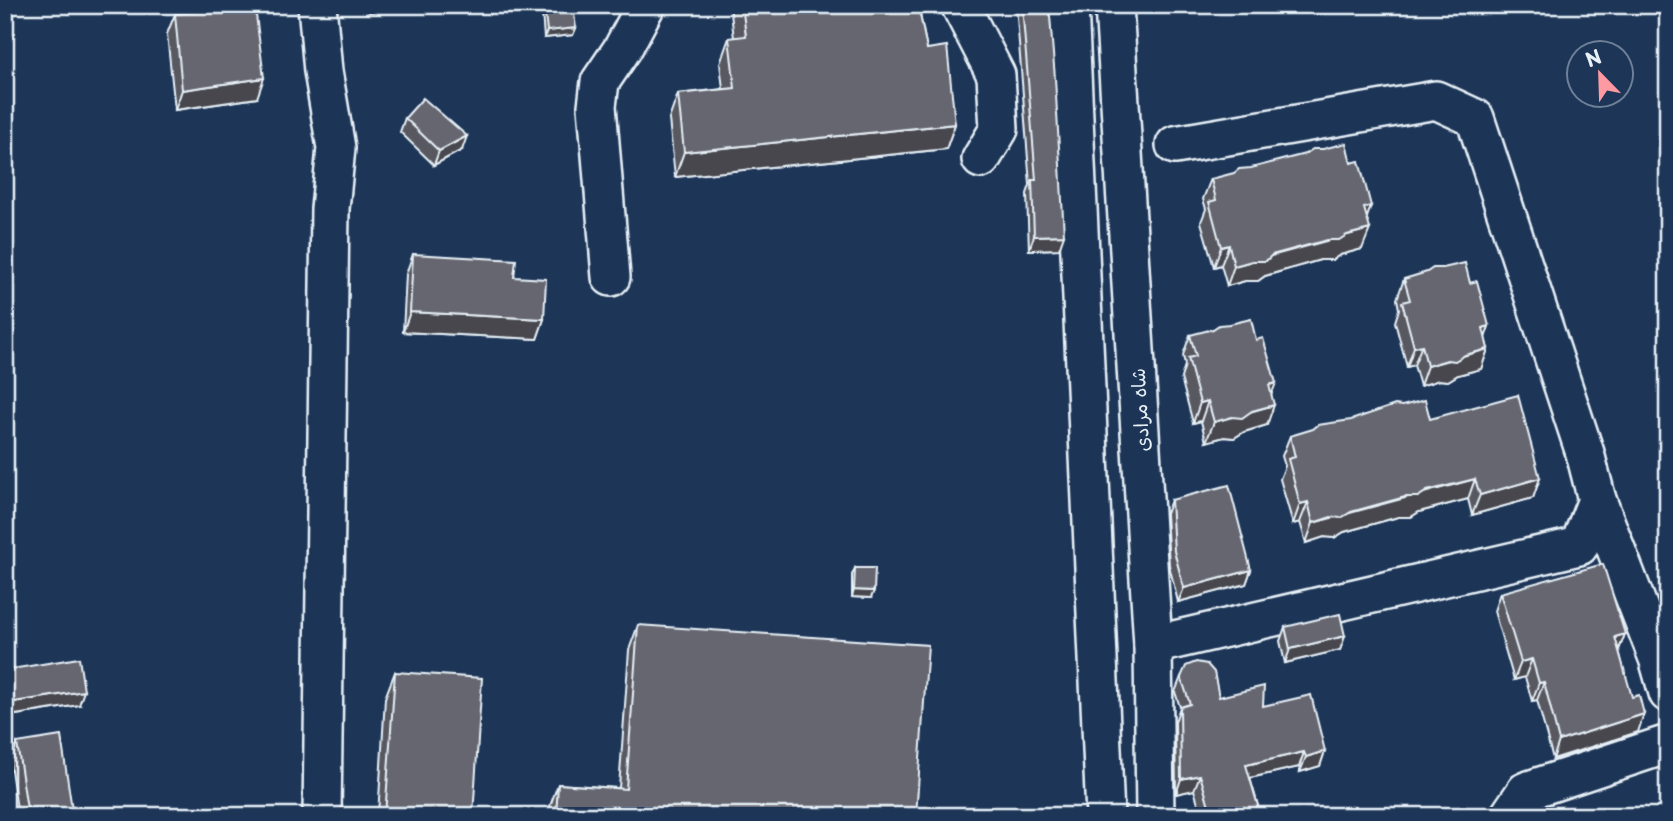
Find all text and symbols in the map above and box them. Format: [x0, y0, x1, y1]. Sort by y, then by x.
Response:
north arrow [1564, 38, 1634, 108]
text: N [1581, 42, 1605, 73]
street label: شاه مرادی [1123, 368, 1155, 452]

